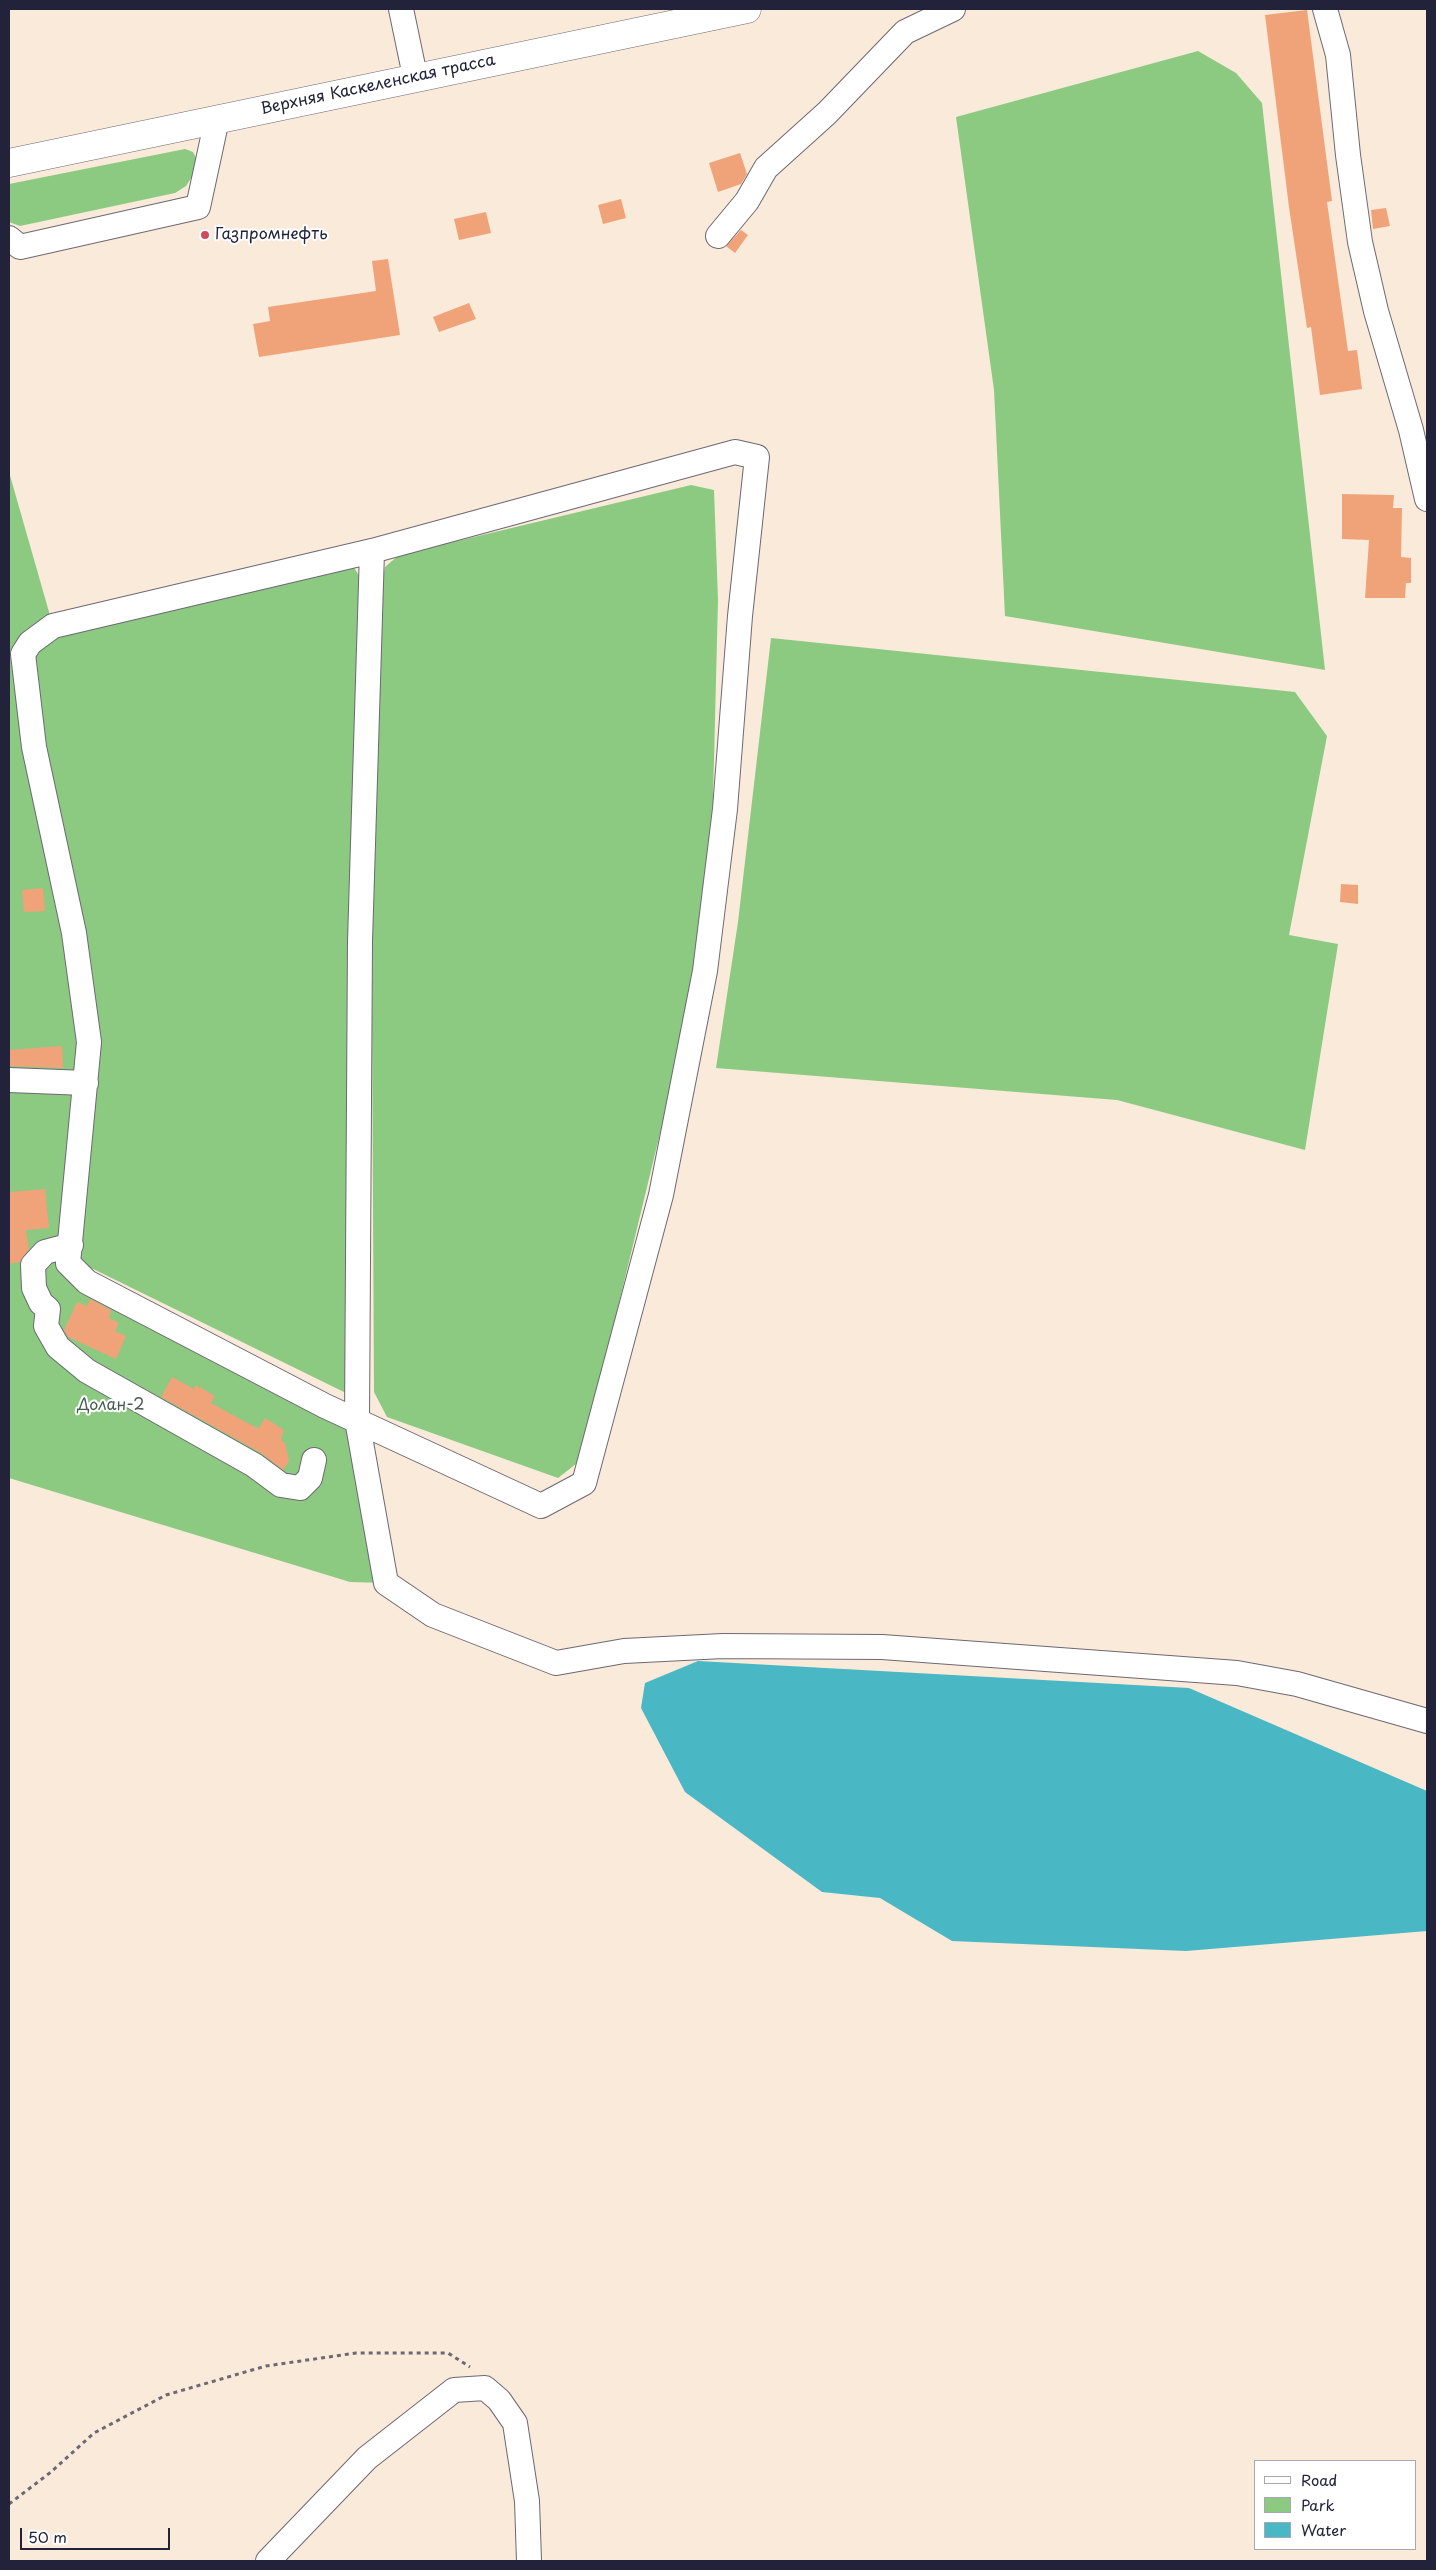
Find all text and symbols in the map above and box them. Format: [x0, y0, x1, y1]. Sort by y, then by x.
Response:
street label: Верхняя Каскеленская трасса [259, 51, 497, 119]
place label: Газпромнефть [215, 225, 327, 245]
marker: Газпромнефть [199, 229, 211, 241]
park label: Долан-2 [77, 1396, 145, 1416]
legend [1254, 2460, 1416, 2550]
text: Road [1301, 2468, 1337, 2491]
text: Park [1301, 2493, 1335, 2516]
scale bar [22, 2518, 172, 2550]
text: Water [1301, 2518, 1346, 2541]
text: 50 m [28, 2525, 67, 2548]

